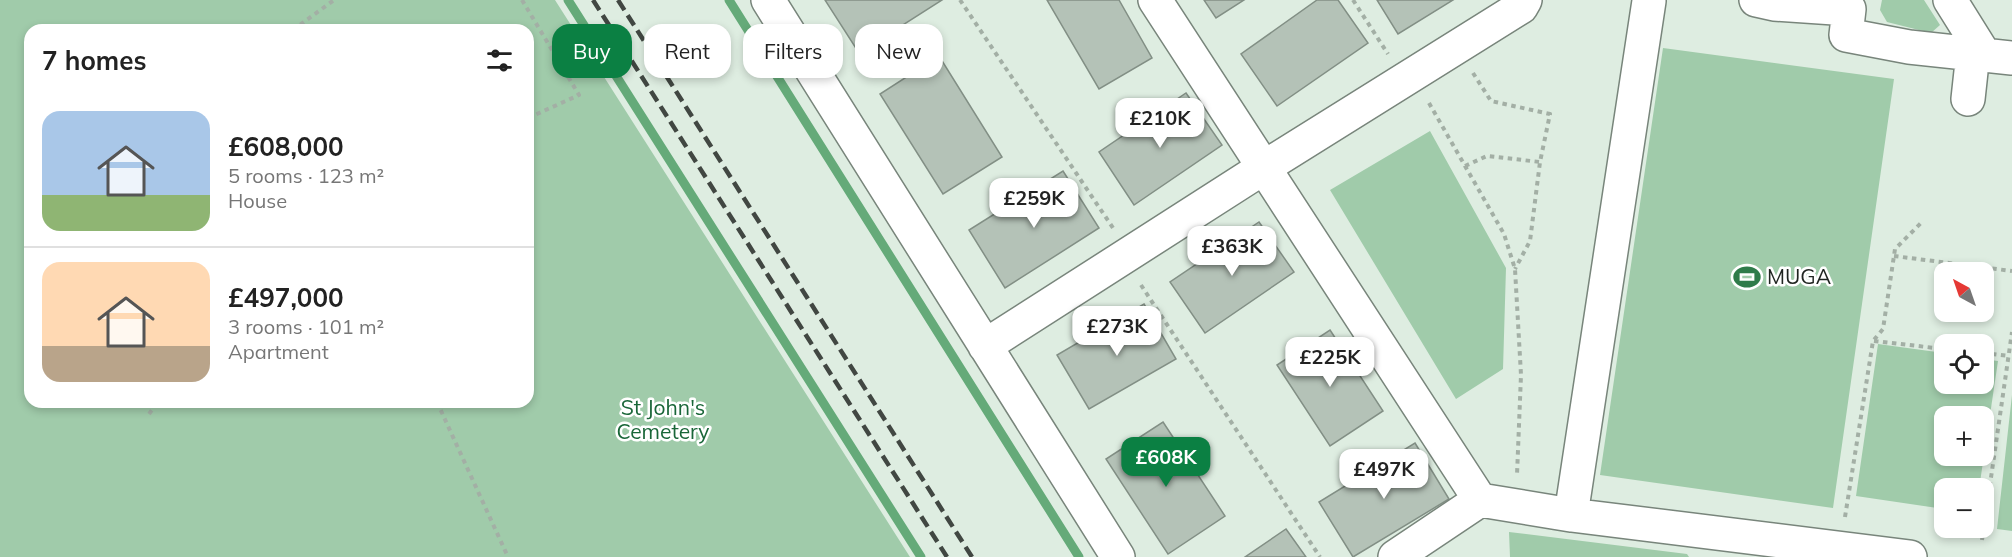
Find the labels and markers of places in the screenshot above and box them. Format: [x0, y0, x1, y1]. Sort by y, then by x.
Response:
pin: £210K [1118, 98, 1202, 149]
pin: £259K [992, 178, 1076, 229]
pin: £363K [1190, 226, 1274, 277]
sports icon: MUGA [1732, 262, 1762, 292]
place label: MUGA [1767, 263, 1832, 289]
pin: £273K [1075, 306, 1159, 357]
pin: £225K [1288, 337, 1372, 388]
pin: £608K [1124, 437, 1208, 488]
pin: £497K [1342, 449, 1426, 500]

